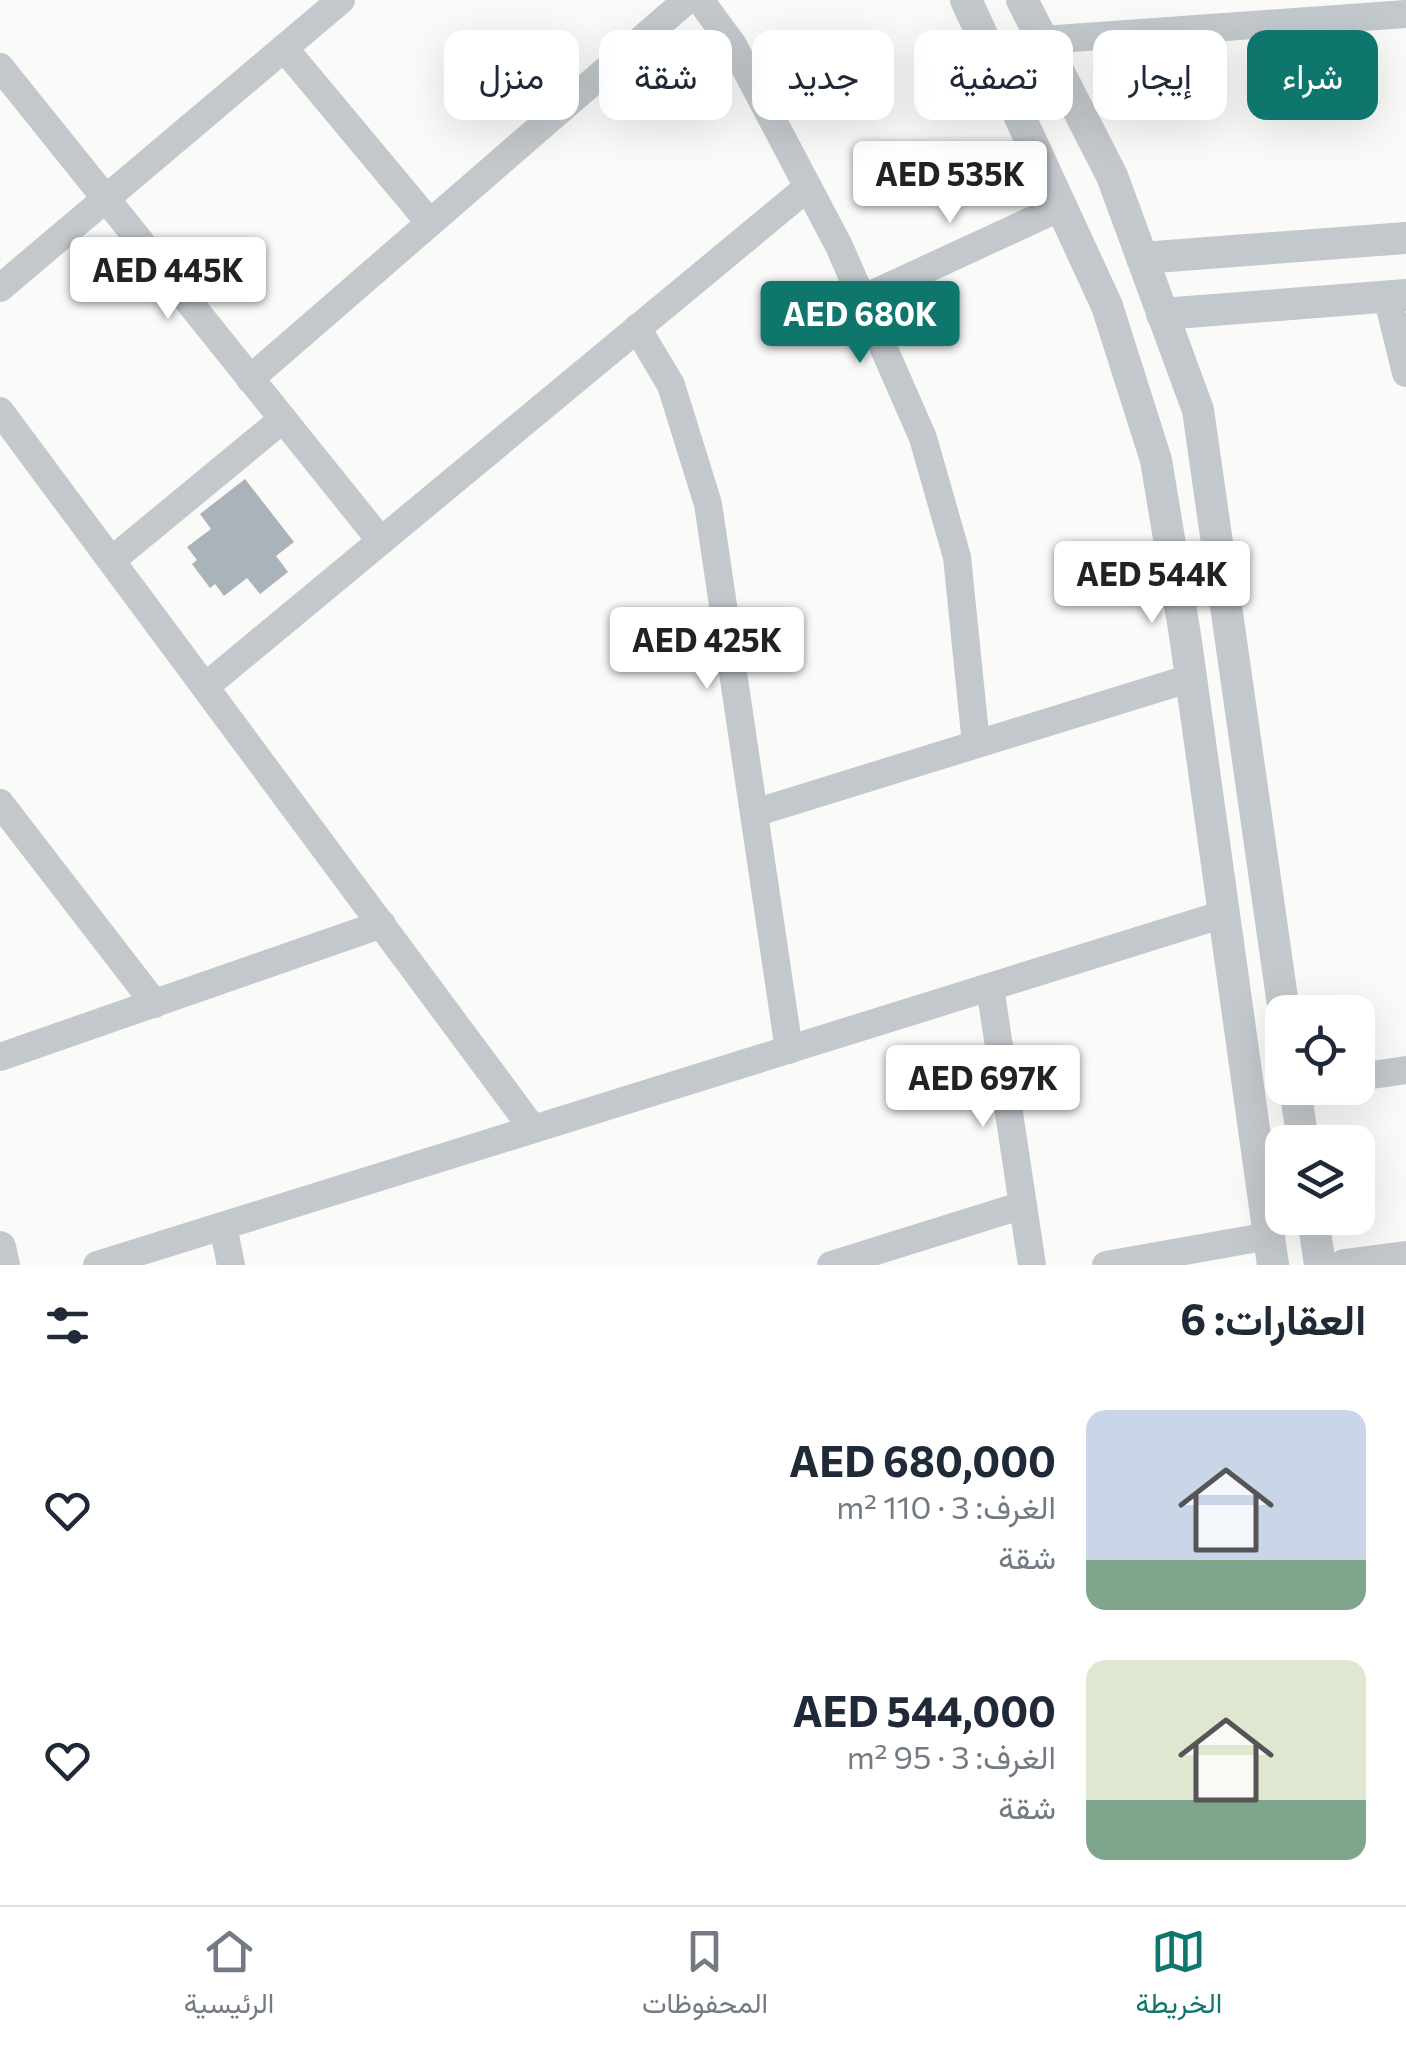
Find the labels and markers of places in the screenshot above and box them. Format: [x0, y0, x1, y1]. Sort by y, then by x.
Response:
pin: AED 535K [847, 141, 1053, 226]
pin: AED 445K [65, 237, 271, 322]
pin: AED 680K [757, 281, 963, 366]
pin: AED 544K [1049, 541, 1255, 626]
pin: AED 425K [604, 607, 810, 692]
pin: AED 697K [880, 1045, 1086, 1130]

